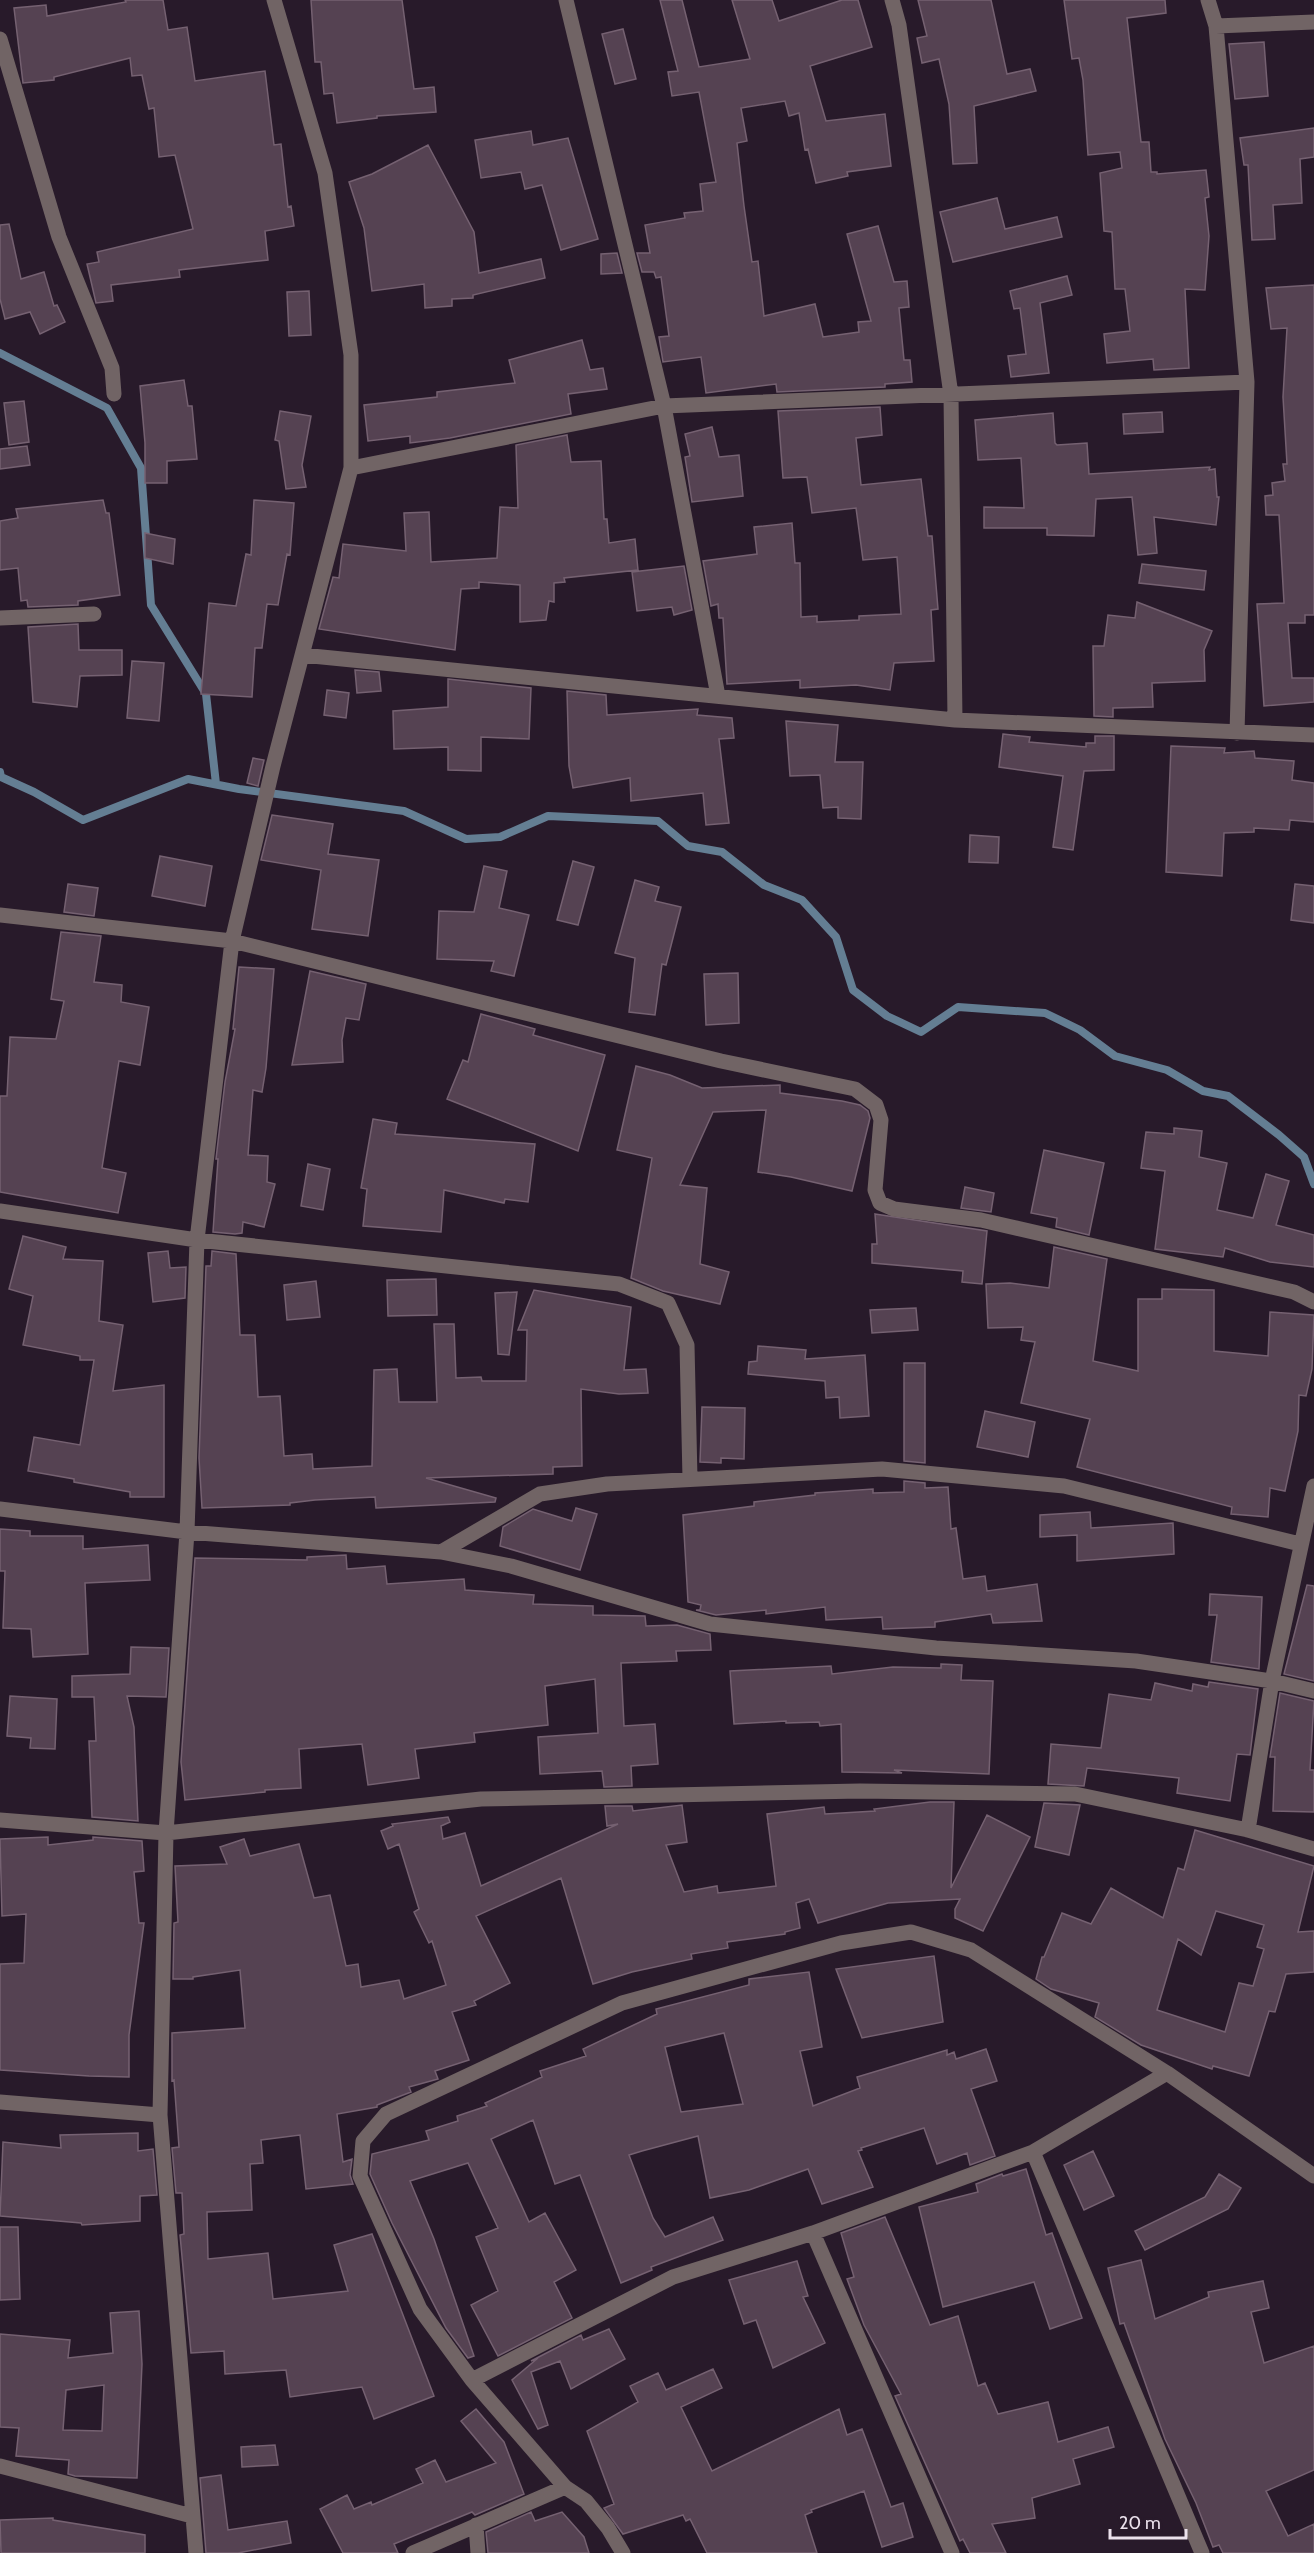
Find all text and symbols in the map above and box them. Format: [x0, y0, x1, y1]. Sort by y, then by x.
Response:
scale bar [1110, 2502, 1186, 2540]
text: 20 m [1119, 2512, 1161, 2534]

